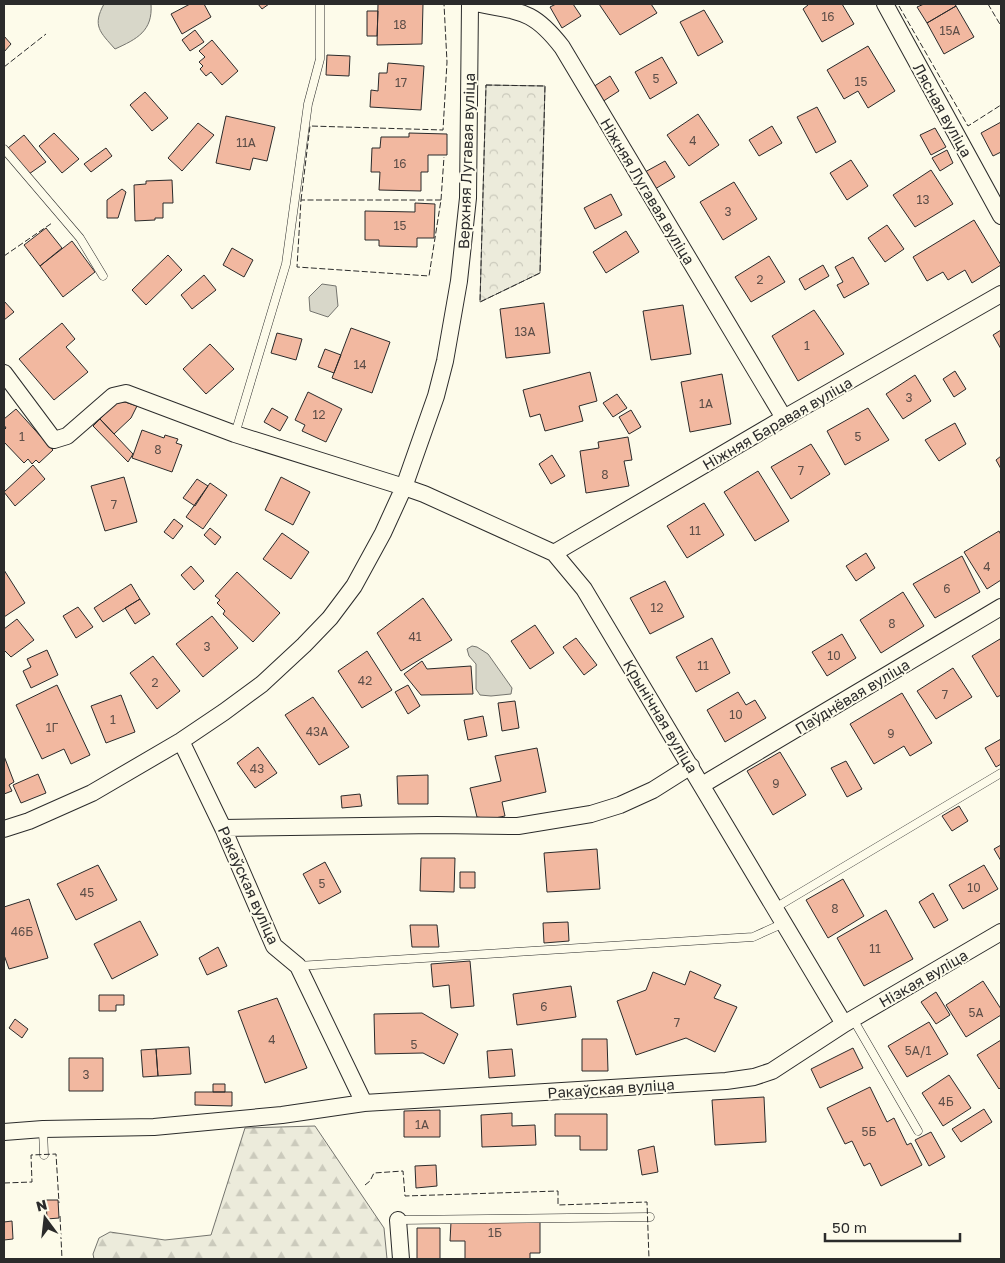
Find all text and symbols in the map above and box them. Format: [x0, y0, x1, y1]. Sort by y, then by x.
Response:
house number: 16 [821, 9, 835, 24]
house number: 18 [393, 17, 407, 32]
house number: 15А [940, 23, 960, 38]
street label: Лясная вуліца [910, 60, 976, 160]
house number: 5 [653, 71, 660, 86]
street label: Верхняя Лугавая вуліца [454, 73, 478, 249]
house number: 15 [855, 74, 867, 89]
house number: 17 [395, 75, 407, 90]
street label: Ніжняя Лугавая вуліца [597, 114, 699, 268]
house number: 4 [689, 133, 697, 148]
house number: 11А [236, 135, 256, 150]
house number: 16 [393, 156, 407, 171]
house number: 13 [917, 192, 929, 207]
house number: 3 [724, 204, 732, 219]
house number: 15 [394, 218, 406, 233]
house number: 2 [757, 272, 764, 287]
house number: 13А [515, 324, 535, 339]
house number: 1 [804, 338, 810, 353]
house number: 14 [353, 357, 367, 372]
street label: Ніжняя Баравая вуліца [699, 373, 855, 473]
house number: 3 [905, 390, 913, 405]
house number: 1А [699, 396, 713, 411]
house number: 12 [313, 407, 325, 422]
house number: 1 [19, 429, 25, 444]
house number: 5 [855, 429, 862, 444]
house number: 8 [154, 442, 162, 457]
house number: 7 [798, 463, 804, 478]
house number: 8 [601, 467, 609, 482]
house number: 7 [111, 497, 117, 512]
house number: 11 [689, 523, 701, 538]
house number: 4 [983, 559, 991, 574]
house number: 6 [943, 581, 951, 596]
house number: 12 [651, 600, 663, 615]
house number: 8 [888, 616, 896, 631]
house number: 41 [408, 629, 422, 644]
house number: 3 [203, 639, 211, 654]
house number: 10 [827, 648, 841, 663]
street label: Паўднёвая вуліца [791, 655, 913, 737]
street label: Крынічная вуліца [620, 656, 702, 776]
house number: 11 [697, 658, 709, 673]
house number: 42 [358, 673, 372, 688]
house number: 2 [152, 675, 159, 690]
house number: 7 [942, 687, 948, 702]
house number: 10 [729, 707, 743, 722]
house number: 1 [110, 712, 116, 727]
house number: 1Г [46, 720, 59, 735]
house number: 43А [306, 724, 328, 739]
house number: 9 [887, 726, 895, 741]
house number: 43 [250, 761, 264, 776]
house number: 9 [772, 776, 780, 791]
street label: Ракаўская вуліца [215, 823, 283, 947]
house number: 5 [319, 876, 326, 891]
house number: 10 [967, 880, 981, 895]
house number: 45 [80, 885, 94, 900]
house number: 8 [831, 901, 839, 916]
house number: 46Б [11, 924, 33, 939]
house number: 11 [869, 941, 881, 956]
street label: Нізкая вуліца [875, 945, 971, 1011]
house number: 6 [540, 999, 548, 1014]
house number: 5А [968, 1005, 984, 1020]
house number: 7 [674, 1015, 680, 1030]
house number: 4 [268, 1032, 276, 1047]
house number: 5 [411, 1037, 418, 1052]
house number: 5А/1 [905, 1043, 931, 1058]
house number: 3 [82, 1067, 90, 1082]
street label: Ракаўская вуліца [547, 1075, 675, 1101]
house number: 4Б [938, 1094, 954, 1109]
house number: 1А [415, 1117, 429, 1132]
house number: 5Б [862, 1124, 876, 1139]
north arrow [20, 1193, 70, 1243]
text: N [34, 1195, 49, 1215]
scale bar [825, 1210, 960, 1242]
text: 50 m [832, 1218, 867, 1236]
house number: 1Б [488, 1225, 502, 1240]

